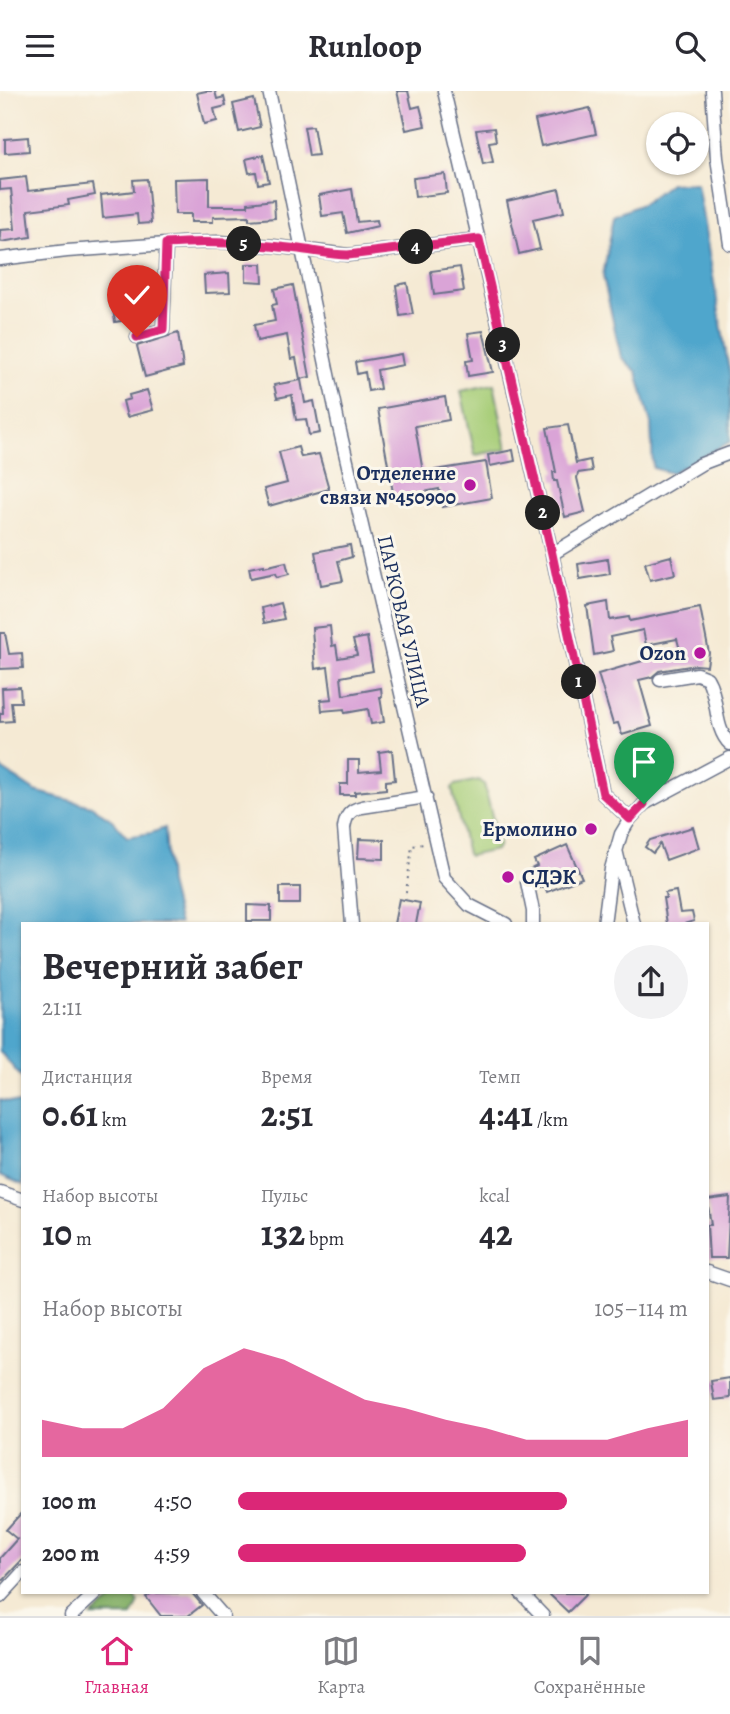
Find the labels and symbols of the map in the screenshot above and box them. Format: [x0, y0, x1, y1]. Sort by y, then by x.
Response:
pin: 5 [226, 227, 262, 261]
pin: 4 [398, 229, 434, 265]
pin [107, 265, 167, 337]
pin: 3 [486, 327, 520, 363]
place label: Отделение связи №450900 [320, 459, 456, 511]
marker: Отделение связи №450900 [462, 477, 478, 493]
pin: 2 [526, 495, 560, 531]
street label: ПАРКОВАЯ УЛИЦА [371, 532, 438, 711]
place label: Ozon [640, 639, 686, 667]
marker: Ozon [692, 645, 708, 661]
pin: 1 [562, 665, 596, 699]
pin [614, 732, 674, 804]
place label: Ермолино [482, 815, 577, 843]
marker: Ермолино [583, 821, 599, 837]
place label: СДЭК [522, 863, 576, 891]
marker: СДЭК [500, 869, 516, 885]

